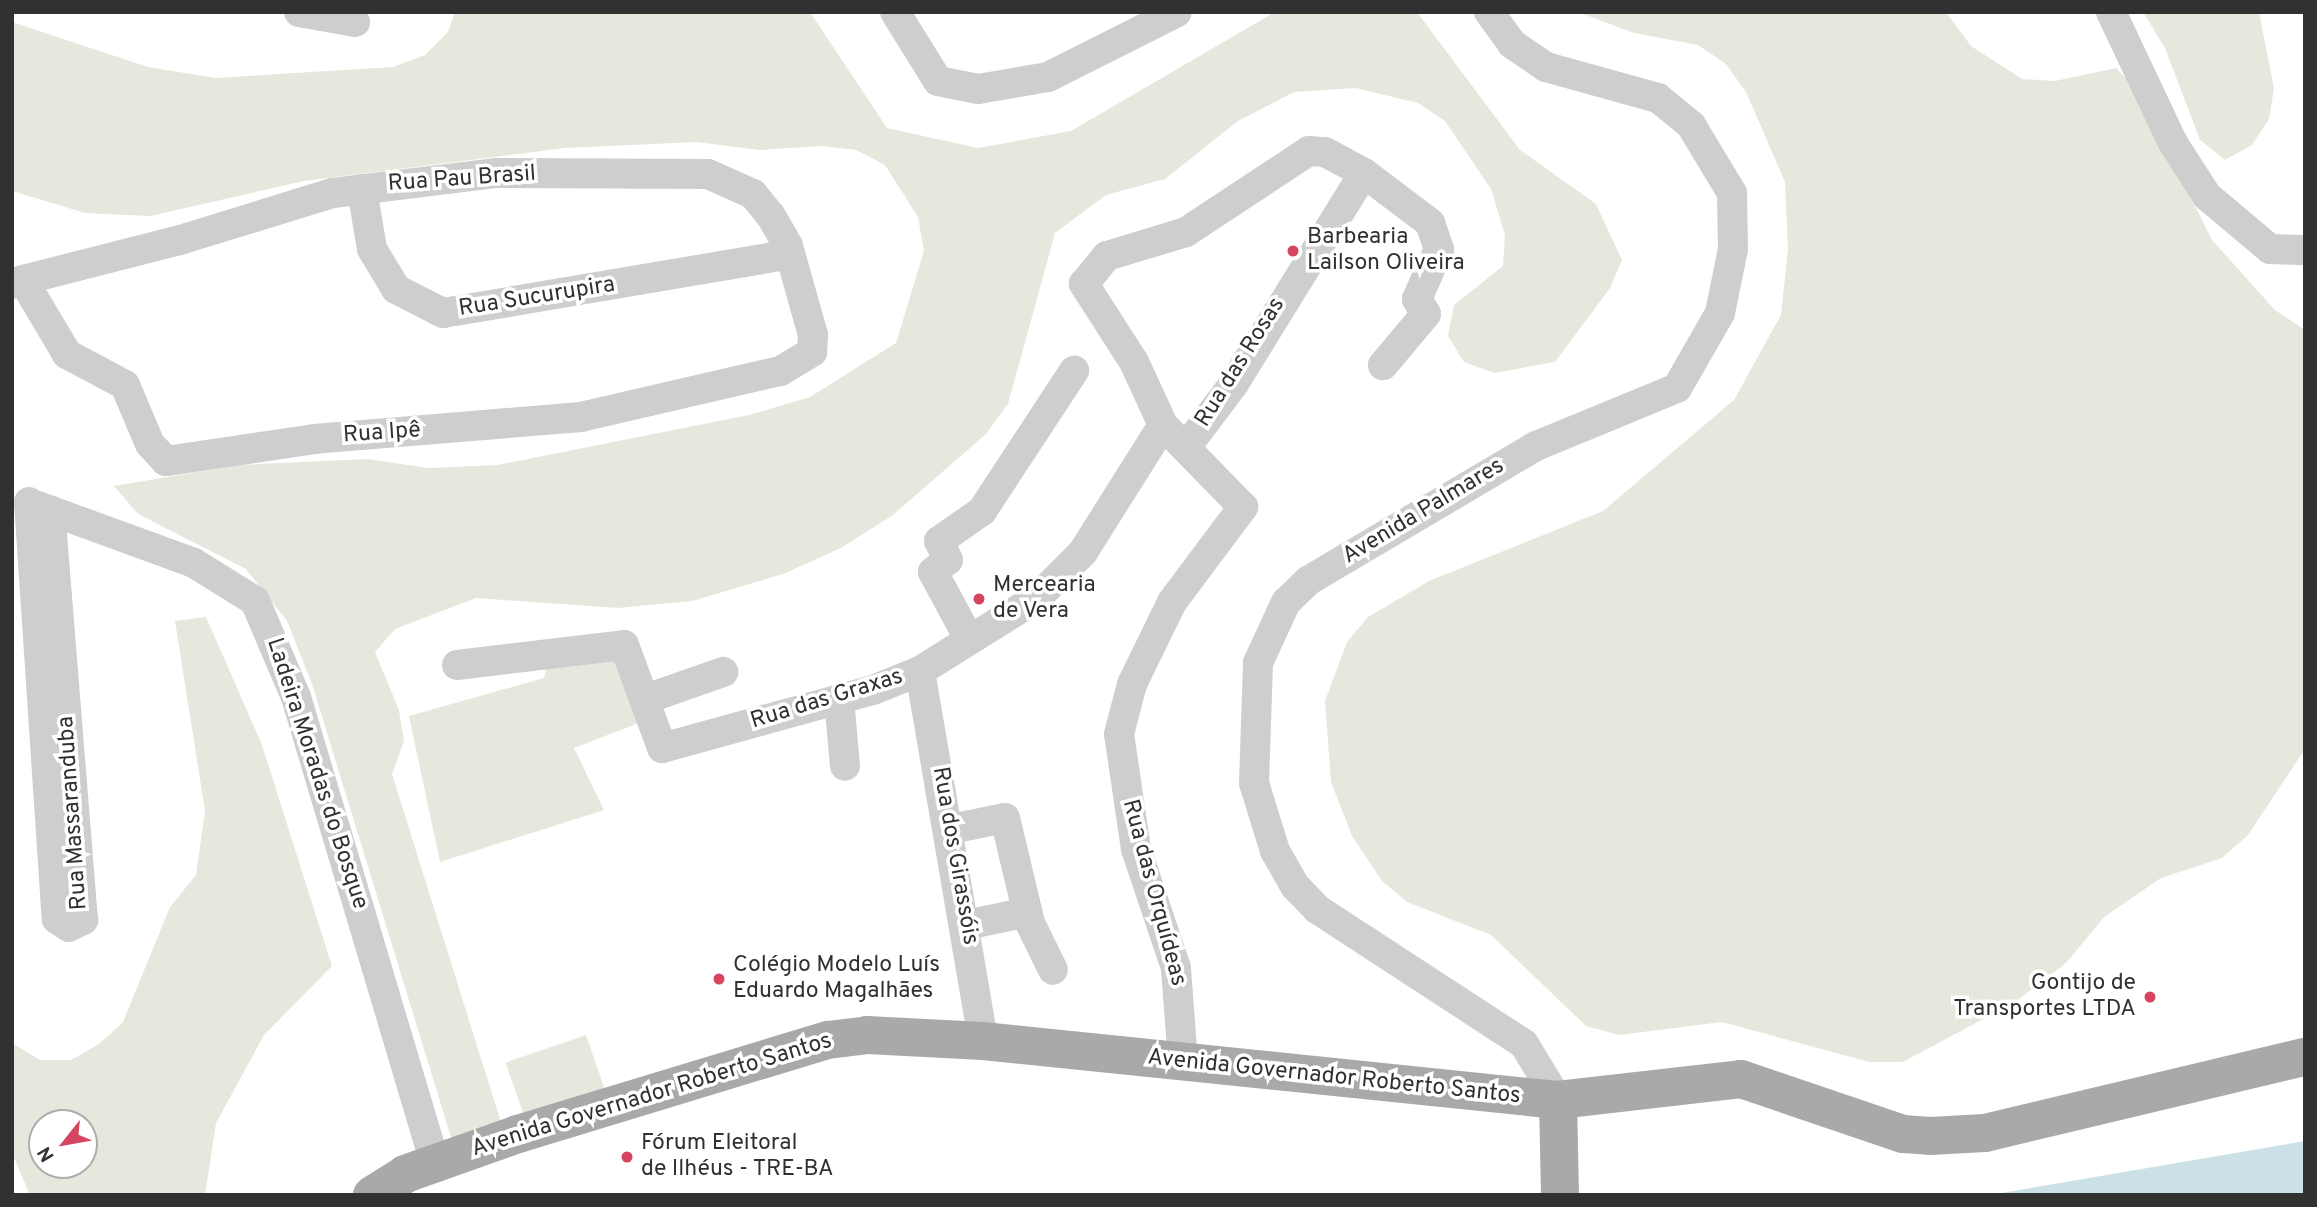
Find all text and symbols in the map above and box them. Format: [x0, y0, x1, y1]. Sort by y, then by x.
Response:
street label: Rua Pau Brasil [387, 161, 537, 199]
place label: Barbearia Lailson Oliveira [1307, 224, 1465, 278]
marker: Barbearia Lailson Oliveira [1285, 243, 1301, 259]
street label: Rua Sucurupira [457, 272, 617, 324]
street label: Rua das Rosas [1190, 293, 1292, 433]
street label: Rua Ipê [342, 418, 422, 450]
street label: Avenida Palmares [1338, 453, 1510, 571]
place label: Mercearia de Vera [993, 572, 1096, 626]
marker: Mercearia de Vera [971, 591, 987, 607]
street label: Ladeira Moradas do Bosque [259, 635, 373, 913]
street label: Rua das Graxas [748, 664, 906, 736]
street label: Rua Massaranduba [53, 715, 95, 911]
street label: Rua dos Girassóis [925, 765, 983, 947]
street label: Rua das Orquídeas [1115, 797, 1191, 989]
place label: Colégio Modelo Luís Eduardo Magalhães [733, 952, 940, 1006]
place label: Gontijo de Transportes LTDA [1953, 970, 2136, 1024]
marker: Colégio Modelo Luís Eduardo Magalhães [711, 971, 727, 987]
marker: Gontijo de Transportes LTDA [2142, 989, 2158, 1005]
street label: Avenida Governador Roberto Santos [469, 1028, 835, 1164]
street label: Avenida Governador Roberto Santos [1146, 1045, 1522, 1111]
north arrow [28, 1109, 98, 1179]
place label: Fórum Eleitoral de Ilhéus - TRE-BA [641, 1130, 835, 1184]
text: N [33, 1142, 61, 1166]
marker: Fórum Eleitoral de Ilhéus - TRE-BA [619, 1149, 635, 1165]

